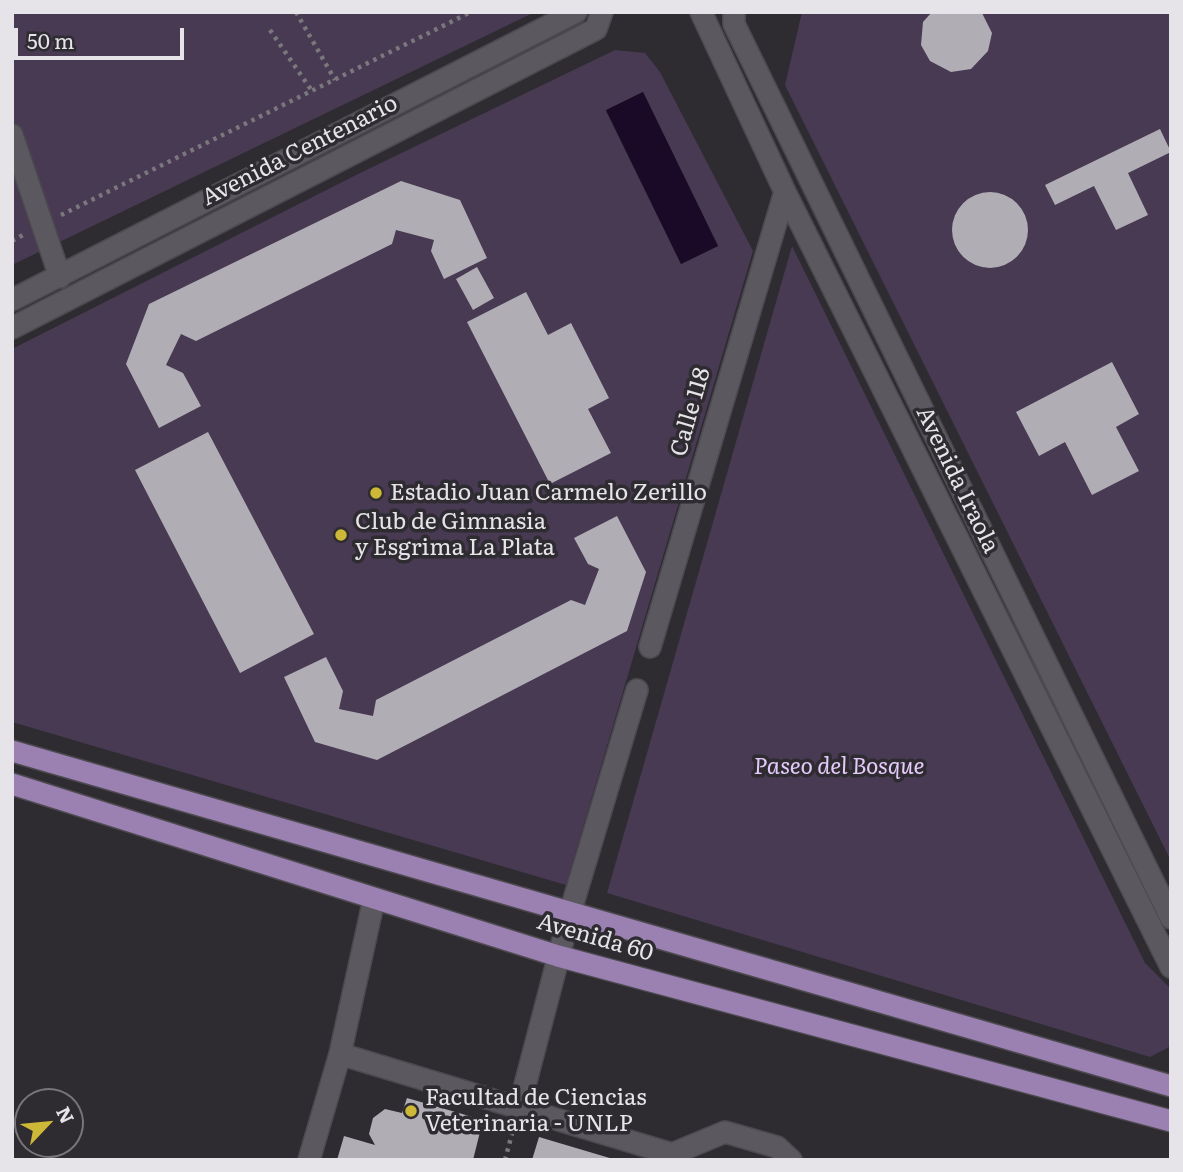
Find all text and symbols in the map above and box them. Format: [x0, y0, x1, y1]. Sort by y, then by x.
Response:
scale bar [18, 14, 187, 58]
text: 50 m [27, 24, 74, 55]
street label: Avenida Centenario [197, 90, 403, 212]
street label: Calle 118 [665, 364, 717, 460]
street label: Avenida Iraola [910, 402, 1004, 558]
place label: Estadio Juan Carmelo Zerillo [390, 479, 707, 507]
marker: Estadio Juan Carmelo Zerillo [368, 485, 384, 501]
place label: Club de Gimnasia y Esgrima La Plata [355, 508, 555, 562]
marker: Club de Gimnasia y Esgrima La Plata [333, 527, 349, 543]
park label: Paseo del Bosque [753, 753, 925, 781]
street label: Avenida 60 [534, 908, 656, 968]
place label: Facultad de Ciencias Veterinaria - UNLP [425, 1084, 647, 1138]
north arrow [14, 1088, 84, 1158]
text: N [50, 1101, 82, 1128]
marker: Facultad de Ciencias Veterinaria - UNLP [403, 1103, 419, 1119]

